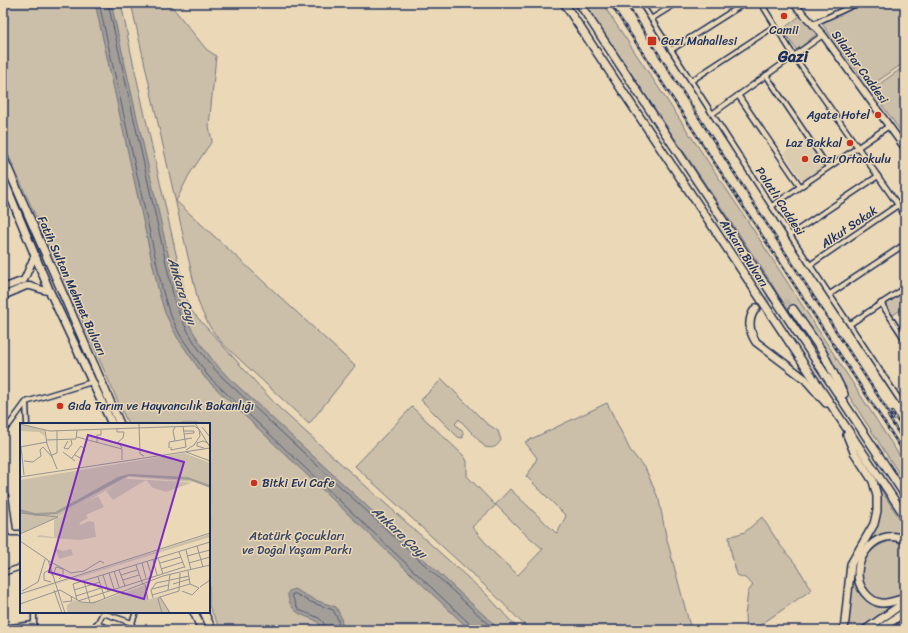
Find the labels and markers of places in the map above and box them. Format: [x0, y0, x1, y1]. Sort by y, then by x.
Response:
marker: Camii [779, 11, 789, 21]
place label: Camii [769, 19, 799, 41]
place label: Gazi Mahallesi [661, 30, 738, 52]
marker: Gazi Mahallesi [646, 35, 658, 47]
place label: Agate Hotel [806, 104, 871, 126]
marker: Agate Hotel [873, 110, 883, 120]
place label: Laz Bakkal [786, 132, 843, 154]
marker: Laz Bakkal [845, 138, 855, 148]
place label: Gazi Ortaokulu [813, 148, 892, 170]
marker: Gazi Ortaokulu [800, 154, 810, 164]
place label: Gıda Tarım ve Hayvancılık Bakanlığı [68, 395, 254, 417]
marker: Gıda Tarım ve Hayvancılık Bakanlığı [55, 401, 65, 411]
place label: Bitki Evi Cafe [262, 472, 335, 494]
marker: Bitki Evi Cafe [249, 478, 259, 488]

